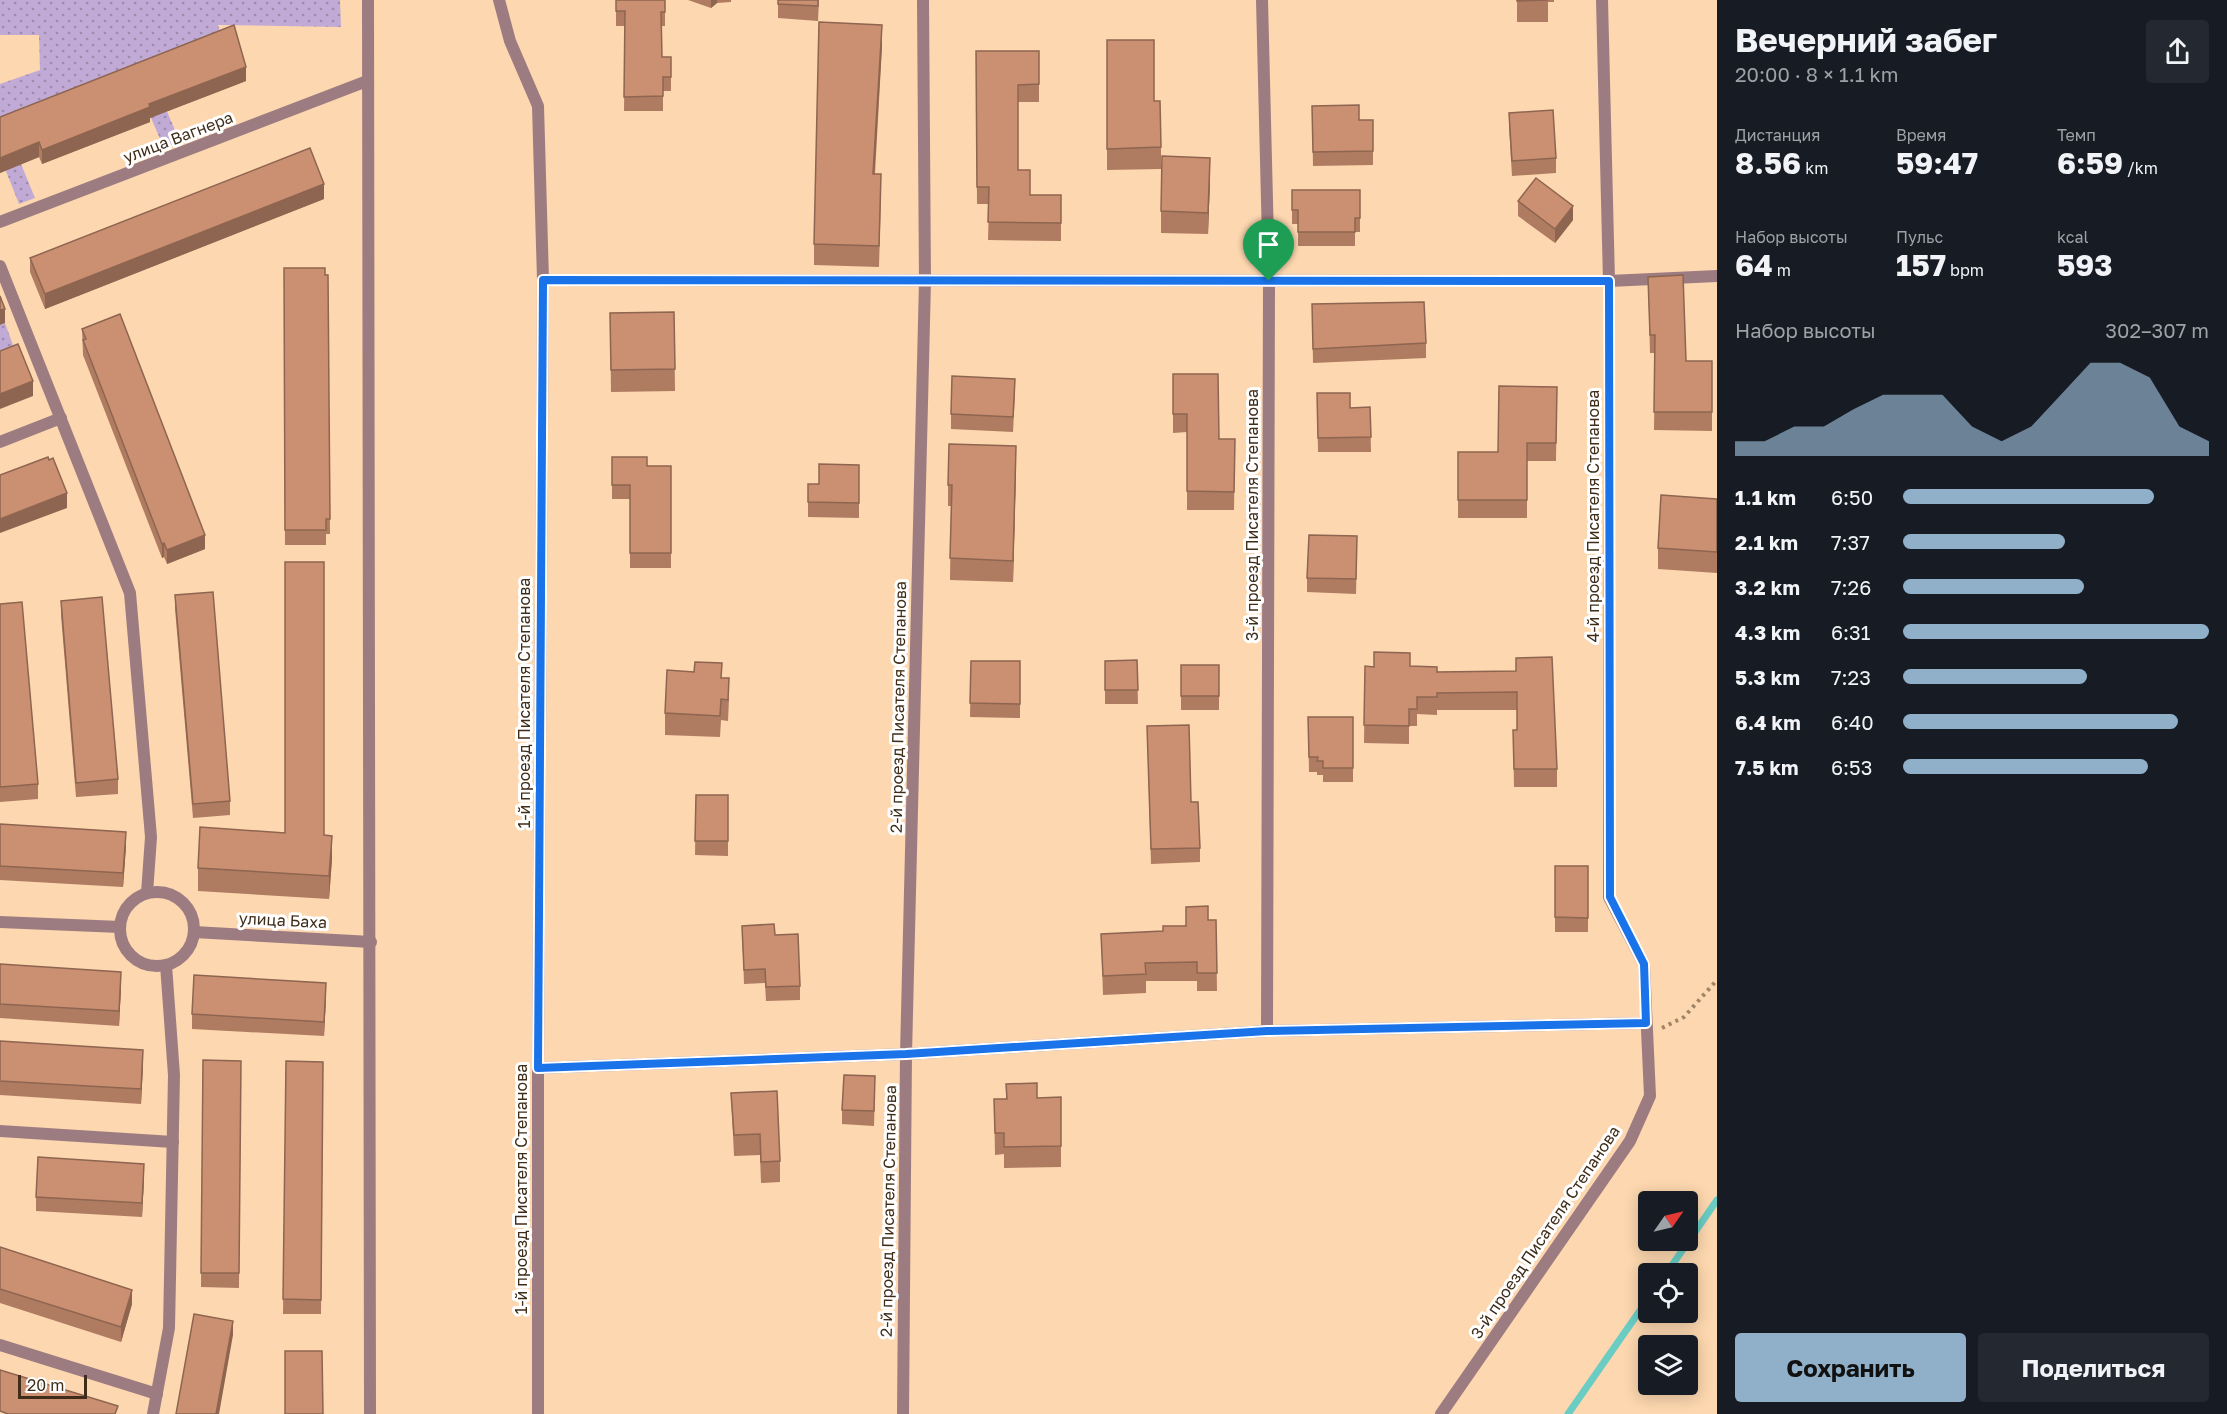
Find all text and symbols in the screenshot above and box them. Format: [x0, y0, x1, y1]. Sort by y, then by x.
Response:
text: Вечерний забег [1735, 20, 1997, 59]
button: share [2146, 20, 2209, 83]
text: 20:00 · 8 × 1.1 km [1735, 62, 1898, 86]
street label: улица Вагнера [120, 107, 236, 167]
text: Дистанция [1735, 125, 1820, 145]
text: Время [1896, 125, 1946, 145]
text: Темп [2057, 125, 2096, 145]
text: 8.56 [1735, 145, 1801, 181]
text: 59:47 [1896, 145, 1978, 181]
text: 6:59 [2057, 145, 2123, 181]
text: km [1801, 158, 1828, 178]
text: /km [2123, 158, 2158, 178]
pin [1243, 219, 1294, 281]
text: Набор высоты [1735, 227, 1848, 247]
text: Пульс [1896, 227, 1943, 247]
text: kcal [2057, 227, 2089, 247]
icon: arrive [1252, 228, 1285, 261]
text: 64 [1735, 247, 1773, 283]
text: 157 [1896, 247, 1946, 283]
text: 593 [2057, 247, 2113, 283]
text: m [1773, 260, 1791, 280]
text: bpm [1946, 260, 1984, 280]
text: Набор высоты [1735, 318, 1876, 342]
text: 302–307 m [2105, 318, 2209, 342]
street label: 3-й проезд Писателя Степанова [1242, 389, 1262, 641]
street label: 4-й проезд Писателя Степанова [1583, 390, 1603, 642]
text: 1.1 km [1735, 485, 1796, 509]
text: 6:50 [1831, 485, 1873, 509]
text: 2.1 km [1735, 530, 1798, 554]
text: 7:37 [1831, 530, 1870, 554]
text: 3.2 km [1735, 575, 1800, 599]
text: 7:26 [1831, 575, 1871, 599]
street label: 1-й проезд Писателя Степанова [514, 578, 534, 828]
street label: 2-й проезд Писателя Степанова [886, 581, 910, 833]
text: 4.3 km [1735, 620, 1800, 644]
text: 6:31 [1831, 620, 1871, 644]
text: 5.3 km [1735, 665, 1800, 689]
text: 7:23 [1831, 665, 1871, 689]
text: 6.4 km [1735, 710, 1801, 734]
text: 6:40 [1831, 710, 1874, 734]
text: 7.5 km [1735, 755, 1799, 779]
text: 6:53 [1831, 755, 1872, 779]
street label: улица Баха [238, 908, 328, 932]
street label: 1-й проезд Писателя Степанова [511, 1064, 531, 1314]
street label: 2-й проезд Писателя Степанова [876, 1085, 900, 1337]
street label: 3-й проезд Писателя Степанова [1466, 1122, 1624, 1342]
north arrow [1638, 1191, 1698, 1251]
map controls [1638, 1191, 1698, 1395]
button: locate [1638, 1263, 1698, 1323]
button: Сохранить [1735, 1333, 1966, 1402]
button: Поделиться [1978, 1333, 2209, 1402]
button: layers [1638, 1335, 1698, 1395]
scale bar [18, 1372, 87, 1400]
text: 20 m [27, 1375, 64, 1395]

